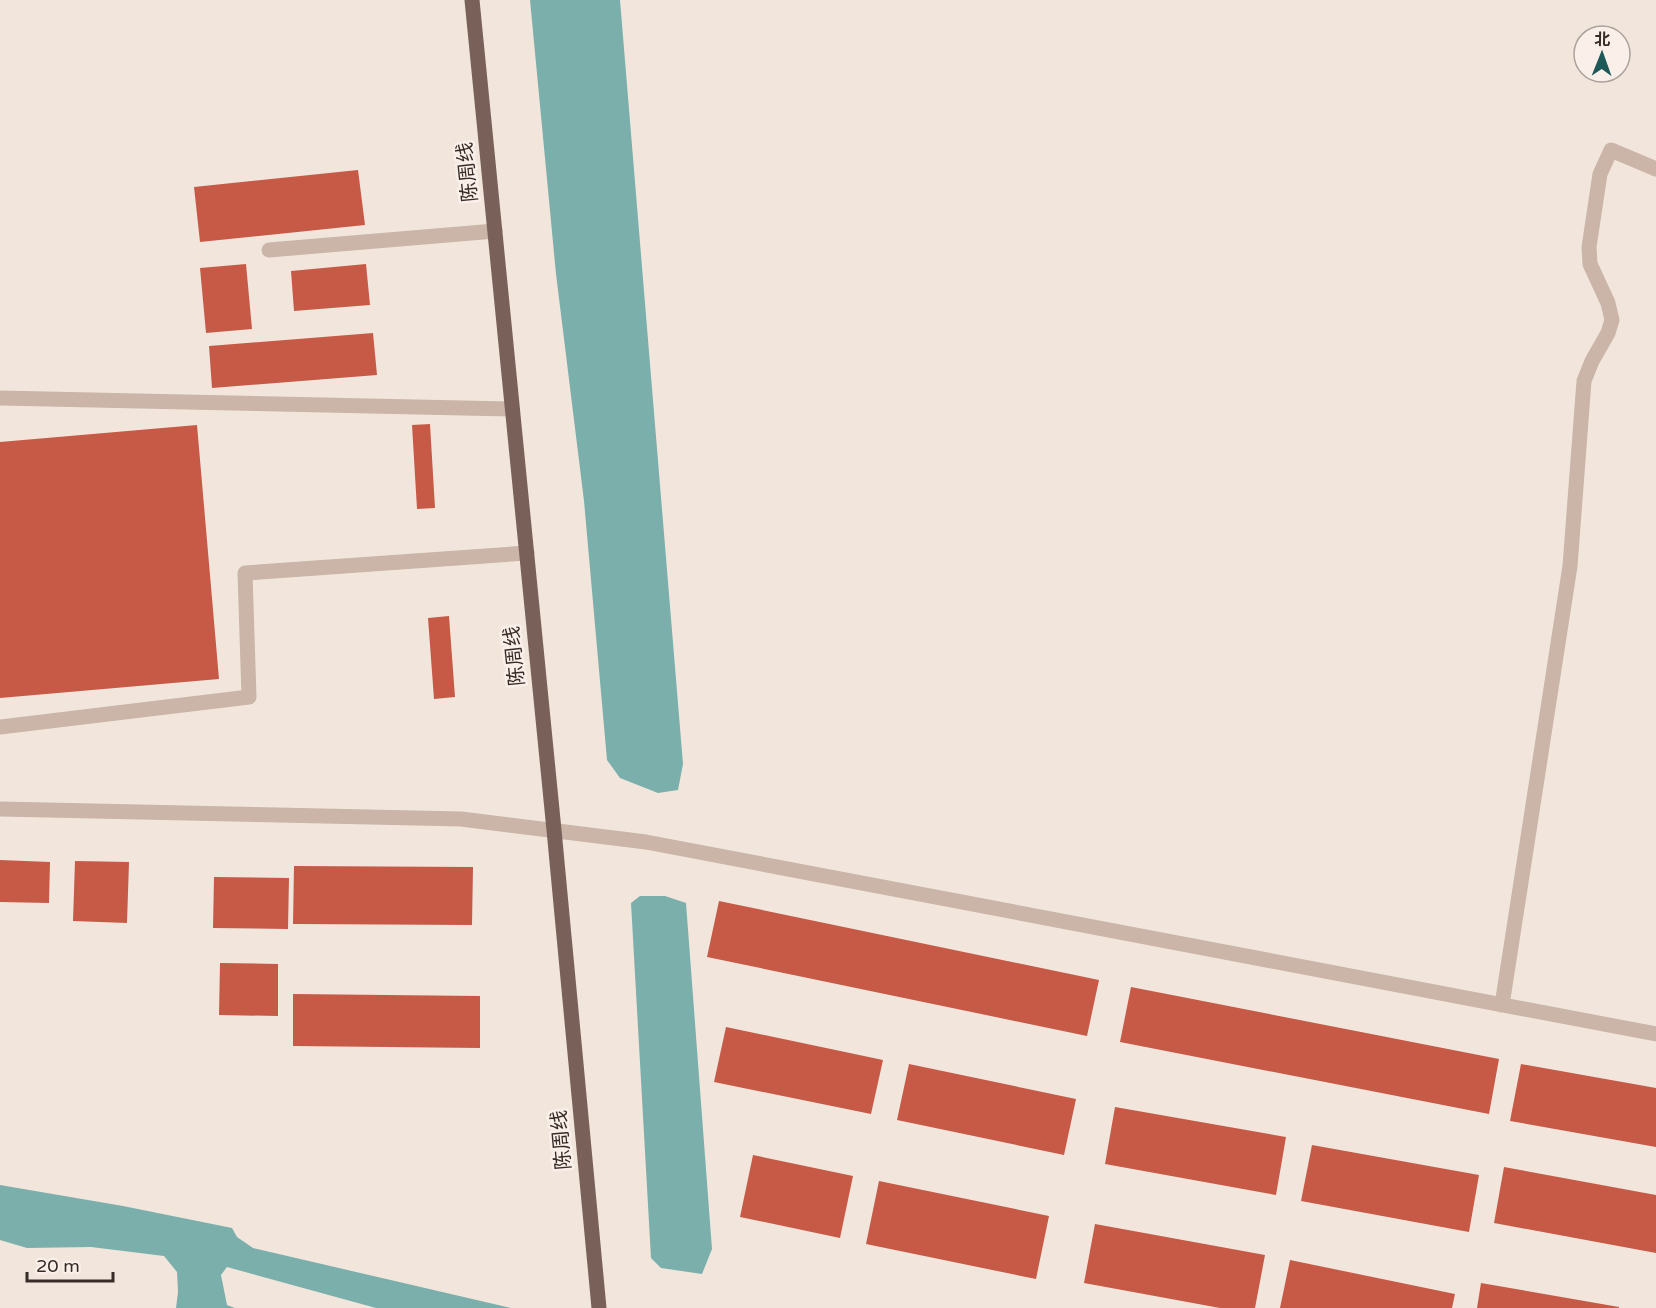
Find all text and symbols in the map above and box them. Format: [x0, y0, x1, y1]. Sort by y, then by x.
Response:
north arrow [1572, 24, 1632, 84]
text: 北 [1594, 30, 1610, 50]
street label: 陈周线 [453, 141, 483, 203]
street label: 陈周线 [500, 625, 530, 687]
street label: 陈周线 [547, 1109, 577, 1171]
scale bar [27, 1245, 112, 1283]
text: 20 m [36, 1255, 80, 1277]

